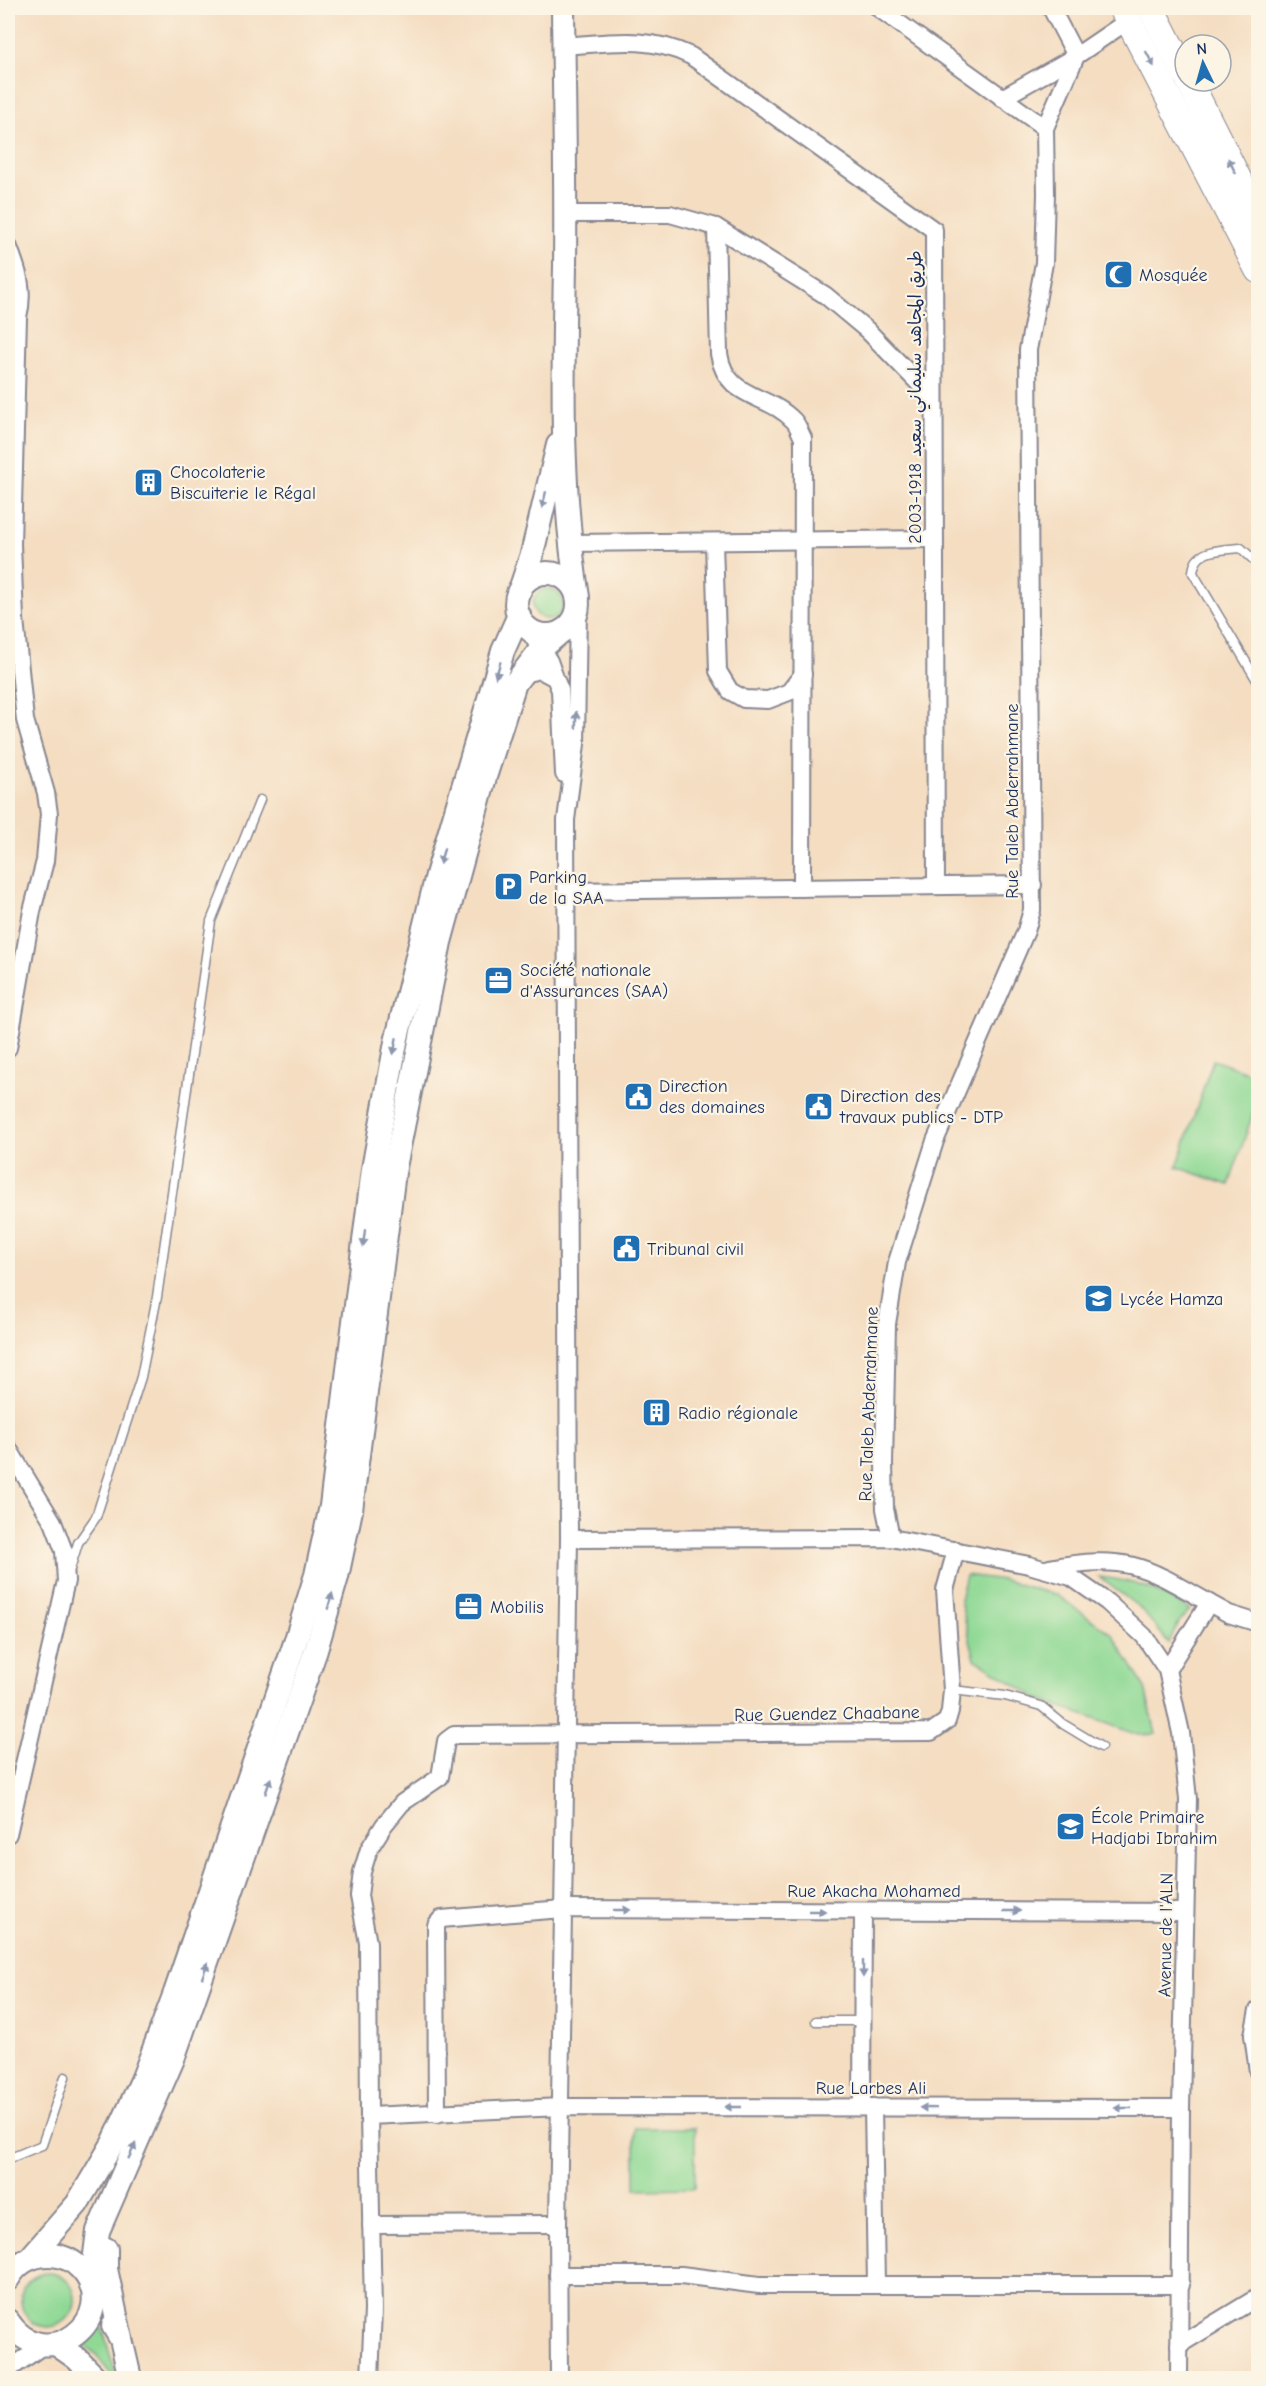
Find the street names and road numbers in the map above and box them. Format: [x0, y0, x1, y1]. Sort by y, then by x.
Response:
street label: طريق المجاهد سليماني سعيد 1918-2003 [905, 250, 931, 544]
street label: Rue Taleb Abderrahmane [1002, 703, 1023, 899]
street label: Rue Taleb Abderrahmane [855, 1306, 883, 1502]
street label: Rue Guendez Chaabane [734, 1702, 920, 1726]
street label: Avenue de l'ALN [1154, 1873, 1178, 1997]
street label: Rue Akacha Mohamed [787, 1881, 961, 1902]
street label: Rue Larbes Ali [816, 2078, 926, 2099]

